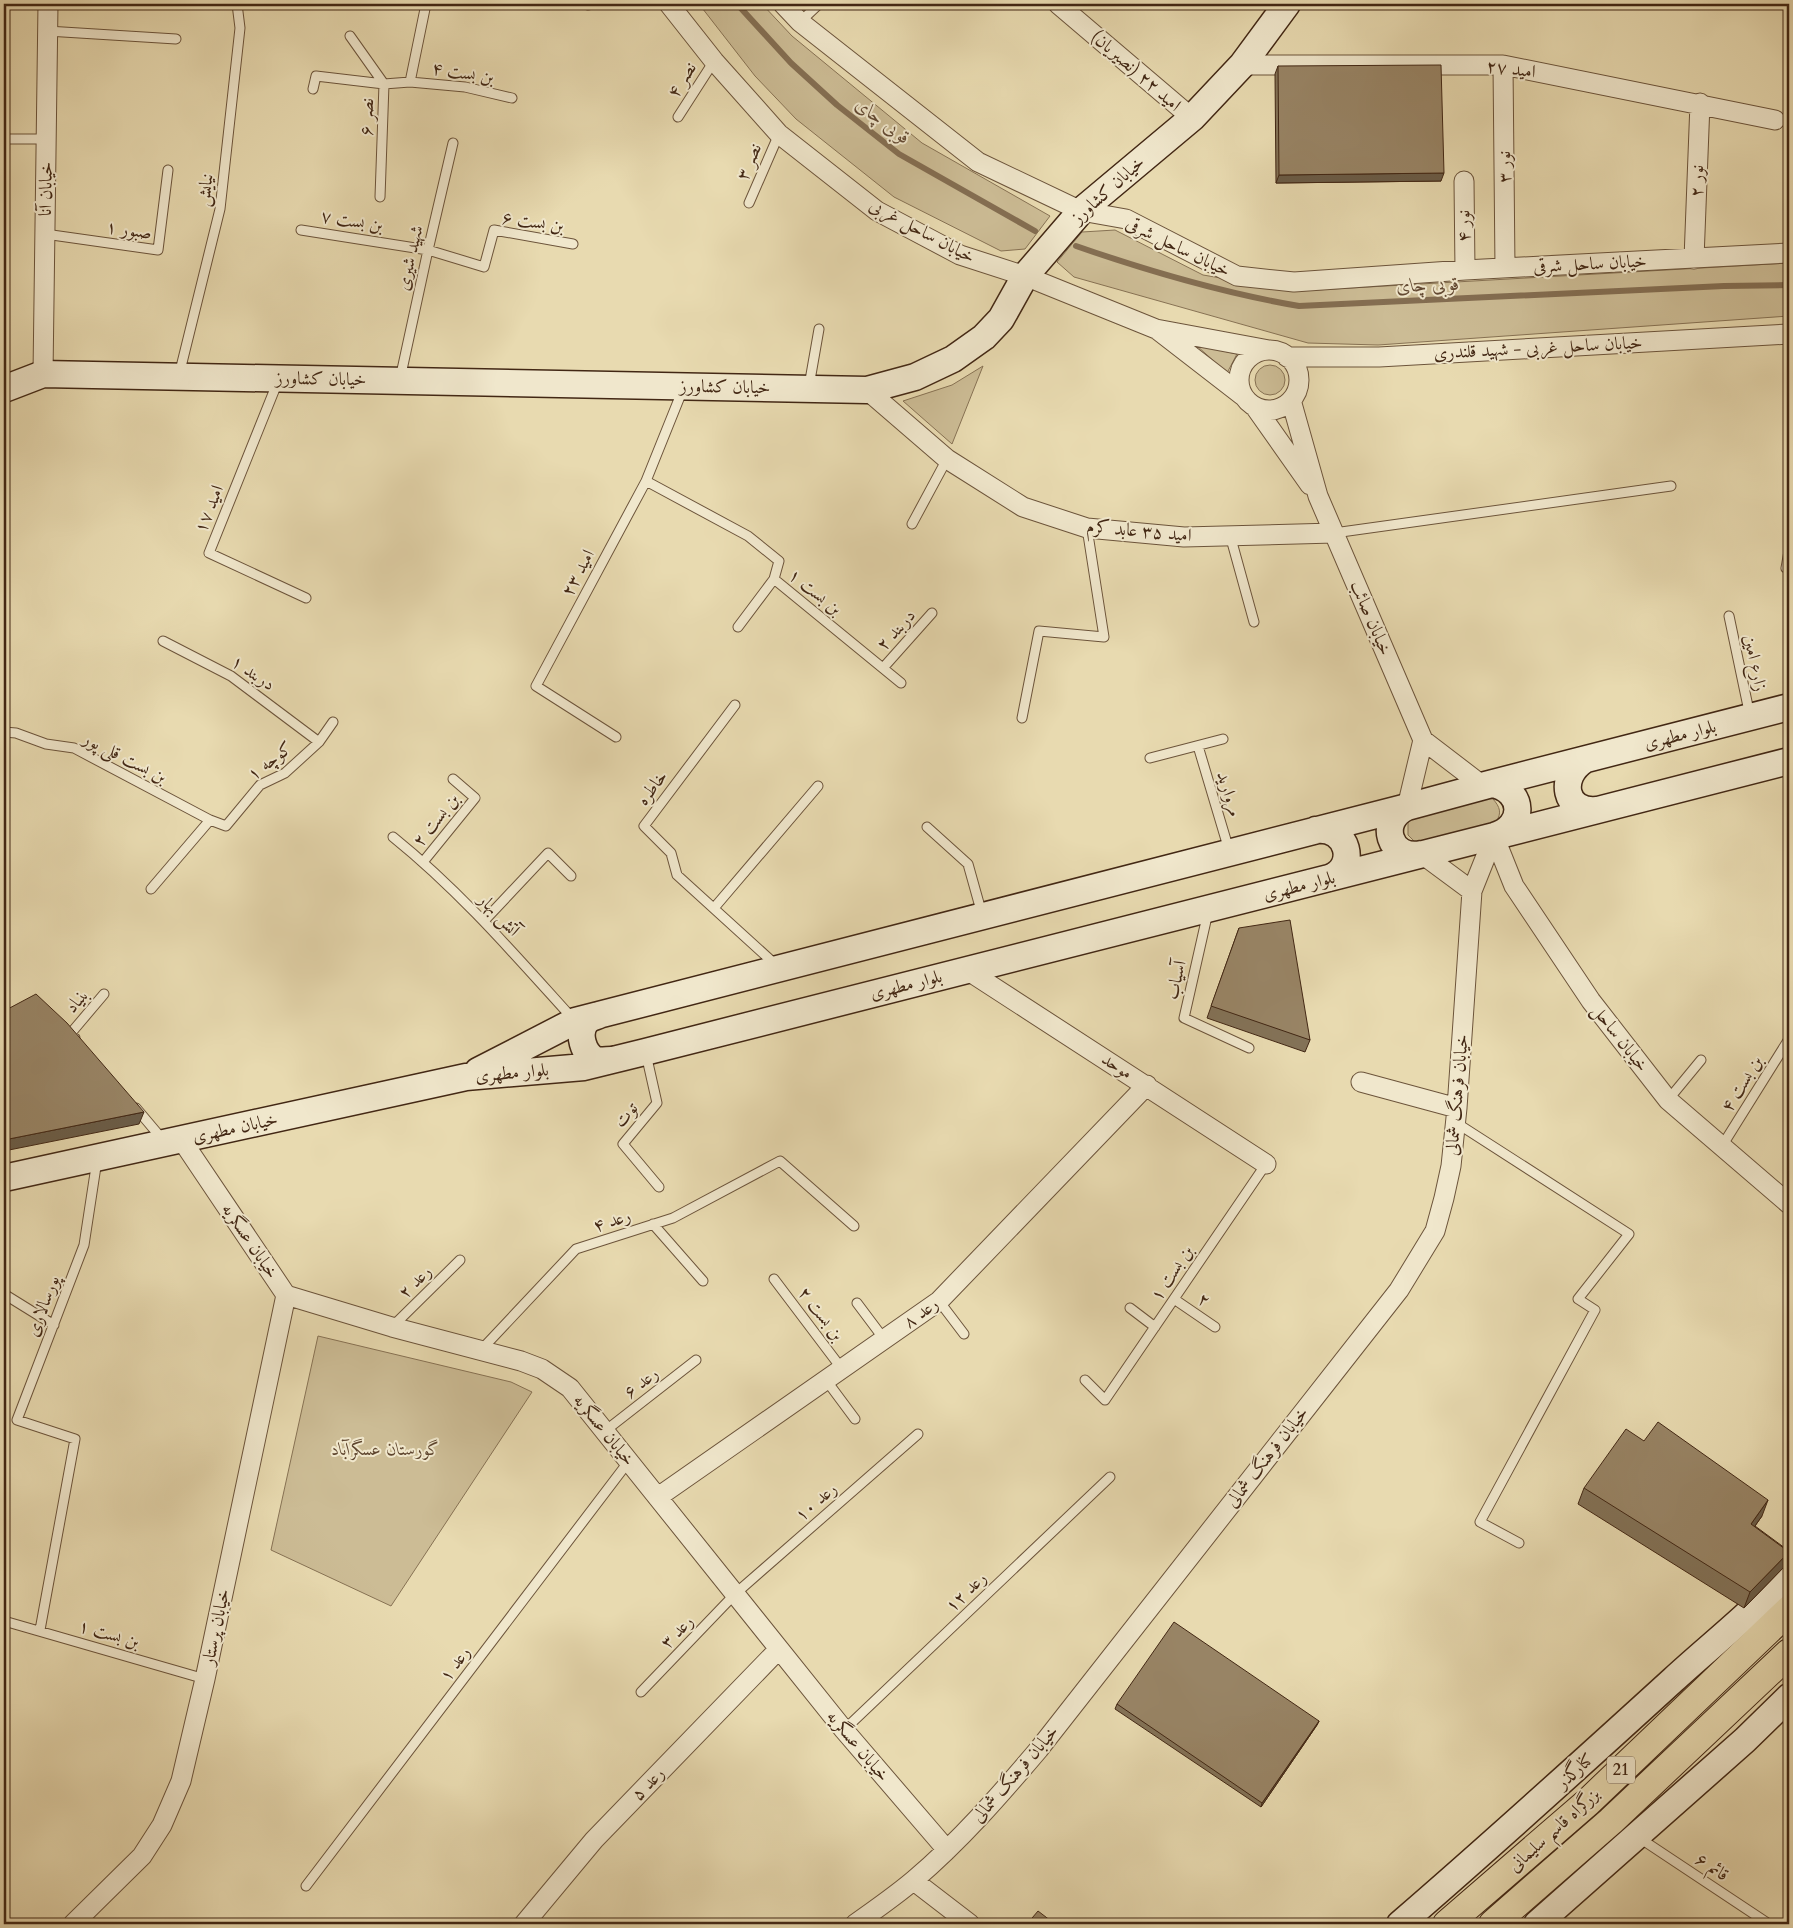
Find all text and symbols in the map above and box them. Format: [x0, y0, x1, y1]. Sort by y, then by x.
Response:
street label: امید ۲۲ (نصیریان) [1085, 25, 1187, 117]
street label: امید ۲۷ [1485, 54, 1537, 84]
street label: بن بست ۴ [430, 56, 496, 90]
street label: نصر ۴ [661, 57, 703, 103]
water label: قوبی چای [849, 92, 916, 151]
street label: نصر ۶ [354, 98, 380, 136]
street label: نصر ۳ [730, 140, 768, 184]
street label: خیابان کشاورز [1064, 150, 1150, 231]
street label: نور ۳ [1492, 151, 1517, 183]
street label: خیابان آنا [33, 162, 59, 216]
street label: نور ۲ [1684, 164, 1710, 198]
street label: نیایش [190, 172, 220, 208]
street label: خیابان ساحل غربی [865, 193, 979, 269]
street label: بن بست ۷ [319, 204, 385, 238]
street label: بن بست ۶ [500, 205, 566, 239]
street label: نور ۴ [1451, 210, 1477, 242]
street label: خیابان ساحل شرقی [1121, 211, 1235, 283]
street label: صبور ۱ [105, 214, 153, 246]
street label: شهید شیری [390, 223, 430, 293]
street label: خیابان ساحل شرقی [1533, 249, 1647, 279]
water label: قوبی چای [1396, 271, 1460, 300]
street label: خیابان ساحل غربی - شهید قلندری [1433, 330, 1643, 366]
street label: خیابان کشاورز [273, 366, 367, 392]
street label: خیابان کشاورز [677, 374, 771, 400]
street label: امید ۱۷ [188, 481, 230, 537]
street label: امید ۳۵ عابد کرم [1085, 514, 1193, 551]
street label: امید ۲۳ [555, 545, 601, 601]
street label: بن بست ۱ [783, 563, 848, 622]
street label: خیابان صائب [1344, 577, 1398, 659]
street label: دربند ۲ [871, 604, 921, 656]
street label: زارع امین [1735, 632, 1773, 694]
street label: دربند ۱ [226, 649, 280, 697]
street label: بلوار مطهری [1641, 714, 1719, 756]
street label: بن بست قلی پور [77, 725, 172, 790]
street label: کوچه ۱ [242, 736, 298, 786]
street label: خاطره [631, 765, 673, 811]
street label: مروارید [1210, 768, 1248, 820]
street label: بن بست ۲ [407, 787, 466, 852]
street label: بلوار مطهری [1260, 865, 1338, 907]
street label: آتش بهار [471, 887, 527, 943]
street label: آسیاب [1159, 956, 1193, 1002]
street label: بلوار مطهری [867, 964, 945, 1006]
street label: بنیاد [59, 983, 95, 1019]
street label: خیابان ساحل [1586, 999, 1654, 1077]
street label: خیابان فرهنگ شمالی [1439, 1033, 1475, 1157]
street label: موحد [1097, 1047, 1137, 1085]
street label: بن بست ۴ [1715, 1050, 1769, 1117]
street label: بلوار مطهری [474, 1057, 550, 1089]
street label: توت [608, 1096, 644, 1133]
street label: خیابان مطهری [190, 1107, 280, 1149]
street label: خیابان عسگریه [216, 1198, 284, 1284]
street label: رعد ۴ [590, 1203, 634, 1239]
street label: بن بست ۱ [1144, 1240, 1200, 1306]
street label: رعد ۲ [393, 1260, 437, 1304]
street label: پورسالاری [20, 1270, 67, 1340]
street label: بن بست ۲ [792, 1282, 850, 1347]
street label: ۲ [1193, 1287, 1215, 1313]
street label: رعد ۸ [898, 1292, 944, 1334]
street label: رعد ۶ [618, 1361, 664, 1405]
street label: خیابان عسگریه [567, 1389, 641, 1471]
street label: خیابان فرهنگ شمالی [1220, 1401, 1314, 1513]
park label: گورستان عسگرآباد [331, 1437, 441, 1462]
street label: رعد ۱۰ [789, 1477, 843, 1527]
street label: رعد ۱۲ [940, 1566, 992, 1618]
street label: خیابان پرستار [195, 1587, 236, 1669]
street label: رعد ۳ [655, 1610, 699, 1654]
street label: بن بست ۱ [76, 1613, 143, 1655]
street label: رعد ۱ [434, 1641, 476, 1687]
street label: خیابان عسگریه [821, 1705, 895, 1787]
street label: خیابان فرهنگ شمالی [966, 1720, 1064, 1828]
street label: کنارگذر [1549, 1747, 1599, 1796]
road number: 21 [1607, 1756, 1635, 1784]
street label: رعد ۵ [626, 1762, 670, 1806]
street label: بزرگراه قاسم سلیمانی [1503, 1782, 1609, 1882]
street label: قائم ۶ [1689, 1847, 1734, 1890]

